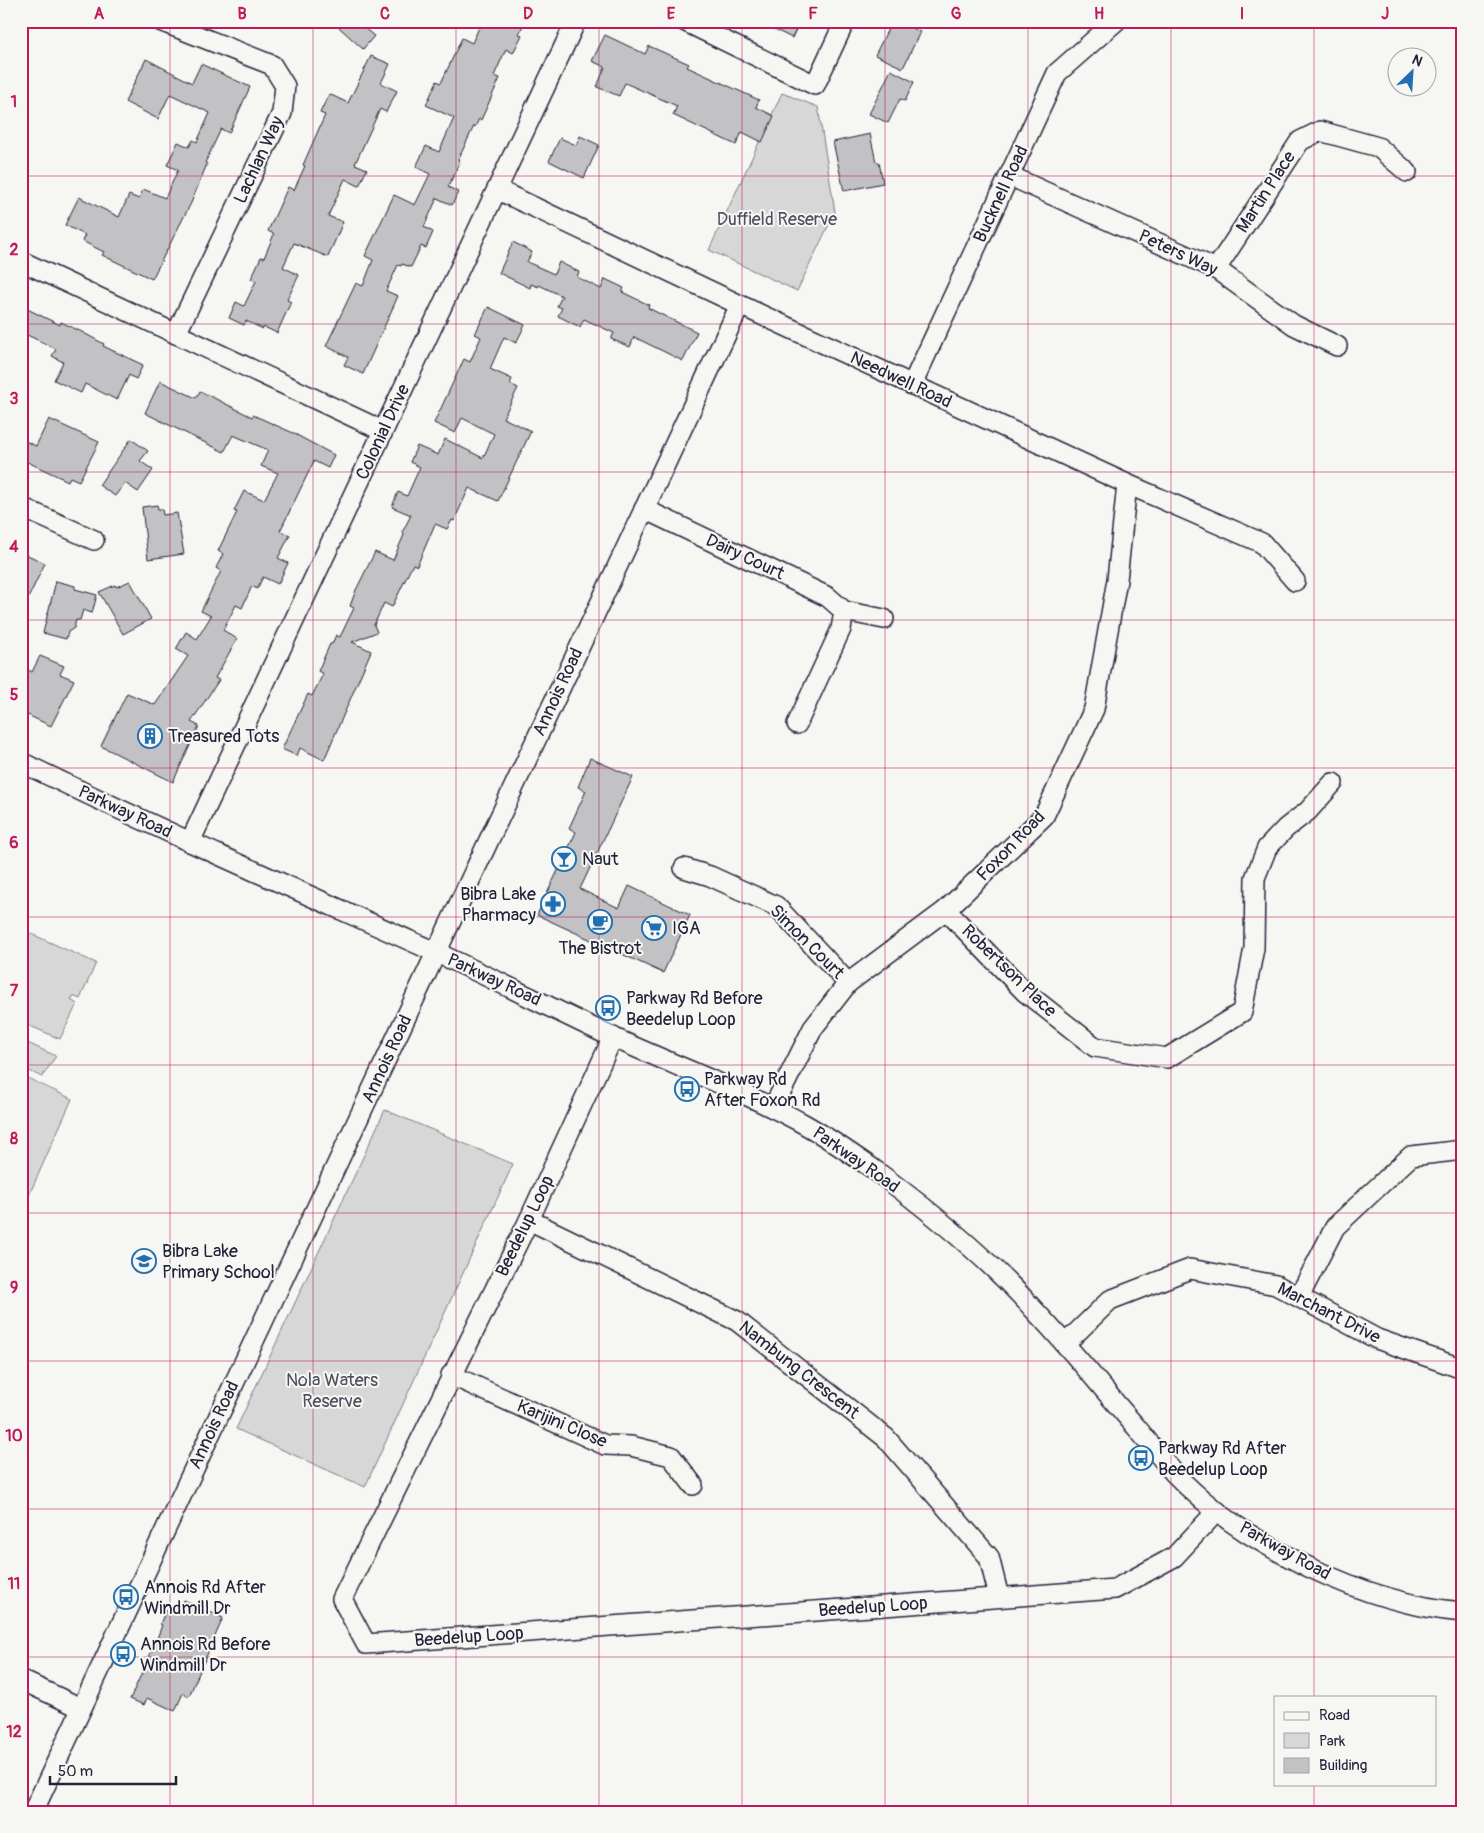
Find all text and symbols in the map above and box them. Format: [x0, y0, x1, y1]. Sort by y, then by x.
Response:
text: A [94, 4, 105, 24]
text: B [237, 4, 247, 24]
text: C [380, 4, 390, 24]
text: D [523, 4, 533, 24]
text: E [667, 4, 676, 24]
text: F [808, 4, 818, 24]
text: G [951, 4, 962, 24]
text: H [1094, 4, 1104, 24]
text: I [1240, 4, 1244, 24]
text: J [1381, 4, 1389, 24]
north arrow [1386, 48, 1436, 98]
text: N [1409, 51, 1425, 70]
text: 1 [11, 92, 17, 112]
street label: Lachlan Way [229, 112, 289, 207]
street label: Bucknell Road [968, 142, 1034, 246]
street label: Martin Place [1231, 147, 1301, 237]
park label: Duffield Reserve [717, 208, 837, 231]
street label: Peters Way [1135, 225, 1222, 281]
text: 2 [10, 240, 19, 260]
street label: Needwell Road [847, 346, 955, 414]
street label: Colonial Drive [351, 380, 415, 484]
text: 3 [10, 389, 19, 409]
street label: Dairy Court [702, 529, 789, 586]
text: 4 [9, 537, 19, 557]
street label: Annois Road [528, 644, 588, 740]
text: 5 [10, 685, 19, 705]
building icon: Treasured Tots [137, 723, 163, 749]
place label: Treasured Tots [168, 725, 279, 748]
street label: Parkway Road [74, 780, 176, 844]
street label: Foxon Road [972, 806, 1050, 886]
text: 6 [9, 833, 19, 853]
bar icon: Naut [551, 846, 577, 872]
place label: Naut [582, 848, 619, 871]
place label: Bibra Lake Pharmacy [460, 883, 536, 927]
pharmacy icon: Bibra Lake Pharmacy [540, 891, 566, 917]
street label: Simon Court [765, 900, 850, 985]
cafe icon: The Bistrot [587, 909, 613, 935]
supermarket icon: IGA [641, 915, 667, 941]
place label: IGA [672, 917, 701, 940]
street label: Robertson Place [957, 920, 1062, 1022]
place label: The Bistrot [559, 937, 642, 960]
street label: Parkway Road [443, 948, 545, 1012]
text: 7 [10, 981, 19, 1001]
place label: Parkway Rd Before Beedelup Loop [626, 987, 763, 1031]
bus stop icon: Parkway Rd Before Beedelup Loop [595, 995, 621, 1021]
street label: Annois Road [357, 1011, 417, 1107]
place label: Parkway Rd After Foxon Rd [704, 1068, 821, 1112]
bus stop icon: Parkway Rd After Foxon Rd [674, 1076, 700, 1102]
street label: Parkway Road [808, 1122, 904, 1198]
text: 8 [10, 1129, 18, 1149]
street label: Beedelup Loop [491, 1172, 559, 1280]
place label: Bibra Lake Primary School [162, 1240, 275, 1284]
school or university icon: Bibra Lake Primary School [131, 1248, 157, 1274]
street label: Marchant Drive [1274, 1277, 1385, 1349]
text: 9 [10, 1278, 18, 1298]
street label: Nambung Crescent [734, 1316, 864, 1425]
park label: Nola Waters Reserve [286, 1369, 378, 1413]
street label: Annois Road [184, 1377, 244, 1473]
street label: Karijini Close [513, 1395, 611, 1453]
text: 10 [5, 1426, 23, 1446]
place label: Parkway Rd After Beedelup Loop [1158, 1437, 1287, 1481]
bus stop icon: Parkway Rd After Beedelup Loop [1128, 1445, 1154, 1471]
street label: Parkway Road [1235, 1516, 1335, 1586]
text: 11 [8, 1574, 20, 1594]
place label: Annois Rd After Windmill Dr [144, 1576, 267, 1620]
bus stop icon: Annois Rd After Windmill Dr [113, 1584, 139, 1610]
street label: Beedelup Loop [817, 1592, 929, 1622]
street label: Beedelup Loop [413, 1622, 525, 1652]
place label: Annois Rd Before Windmill Dr [140, 1633, 270, 1677]
bus stop icon: Annois Rd Before Windmill Dr [110, 1641, 136, 1667]
legend [1274, 1696, 1436, 1786]
text: Road [1319, 1706, 1350, 1725]
text: 12 [6, 1722, 22, 1742]
text: Park [1319, 1732, 1346, 1751]
scale bar [50, 1753, 176, 1785]
text: Building [1319, 1756, 1367, 1775]
text: 50 m [58, 1762, 93, 1781]

